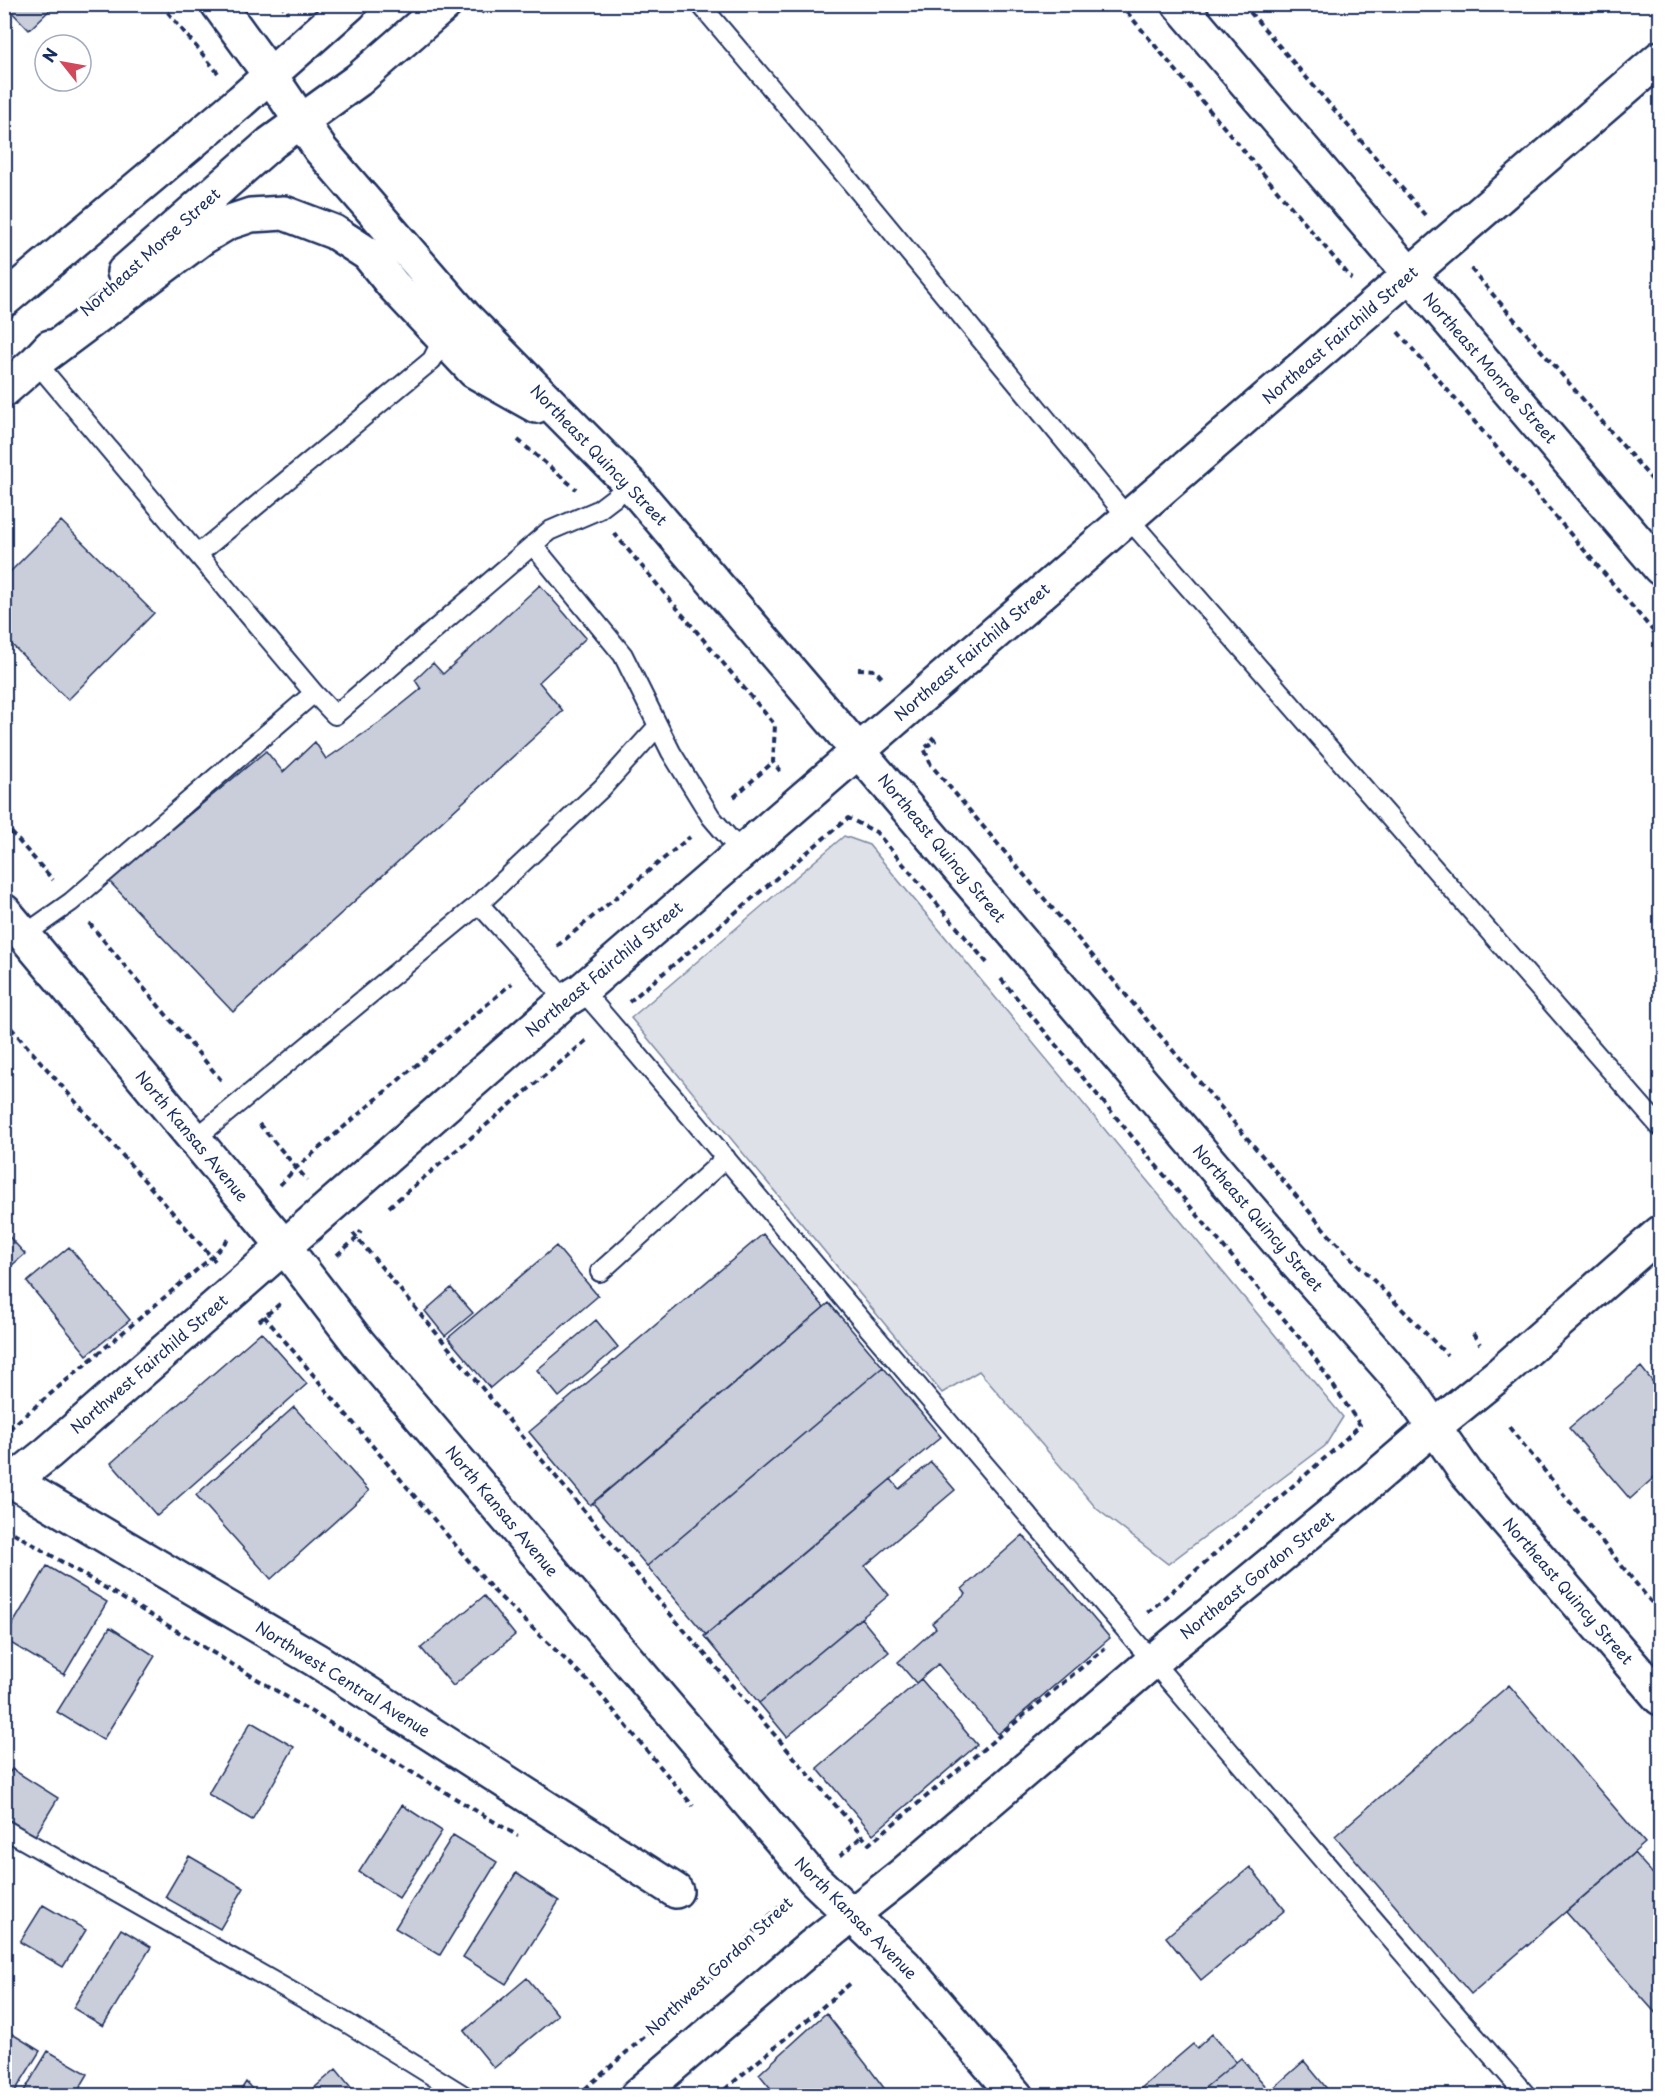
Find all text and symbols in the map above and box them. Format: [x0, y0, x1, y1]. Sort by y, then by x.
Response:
north arrow [33, 33, 93, 93]
text: N [36, 43, 63, 66]
street label: Northeast Morse Street [74, 181, 225, 321]
street label: Northeast Fairchild Street [1256, 259, 1423, 409]
street label: Northeast Monroe Street [1418, 286, 1564, 449]
street label: Northeast Quincy Street [526, 378, 674, 531]
street label: Northeast Fairchild Street [888, 576, 1055, 726]
street label: Northeast Quincy Street [873, 768, 1013, 927]
street label: Northeast Fairchild Street [519, 895, 688, 1042]
street label: North Kansas Avenue [131, 1065, 255, 1206]
street label: Northeast Quincy Street [1188, 1138, 1330, 1297]
street label: Northwest Fairchild Street [64, 1288, 233, 1439]
street label: North Kansas Avenue [441, 1440, 565, 1581]
street label: Northeast Gordon Street [1174, 1504, 1339, 1644]
street label: Northeast Quincy Street [1498, 1511, 1640, 1670]
street label: Northwest Central Avenue [251, 1614, 436, 1742]
street label: North Kansas Avenue [790, 1851, 924, 1984]
street label: Northwest Gordon Street [639, 1890, 798, 2040]

